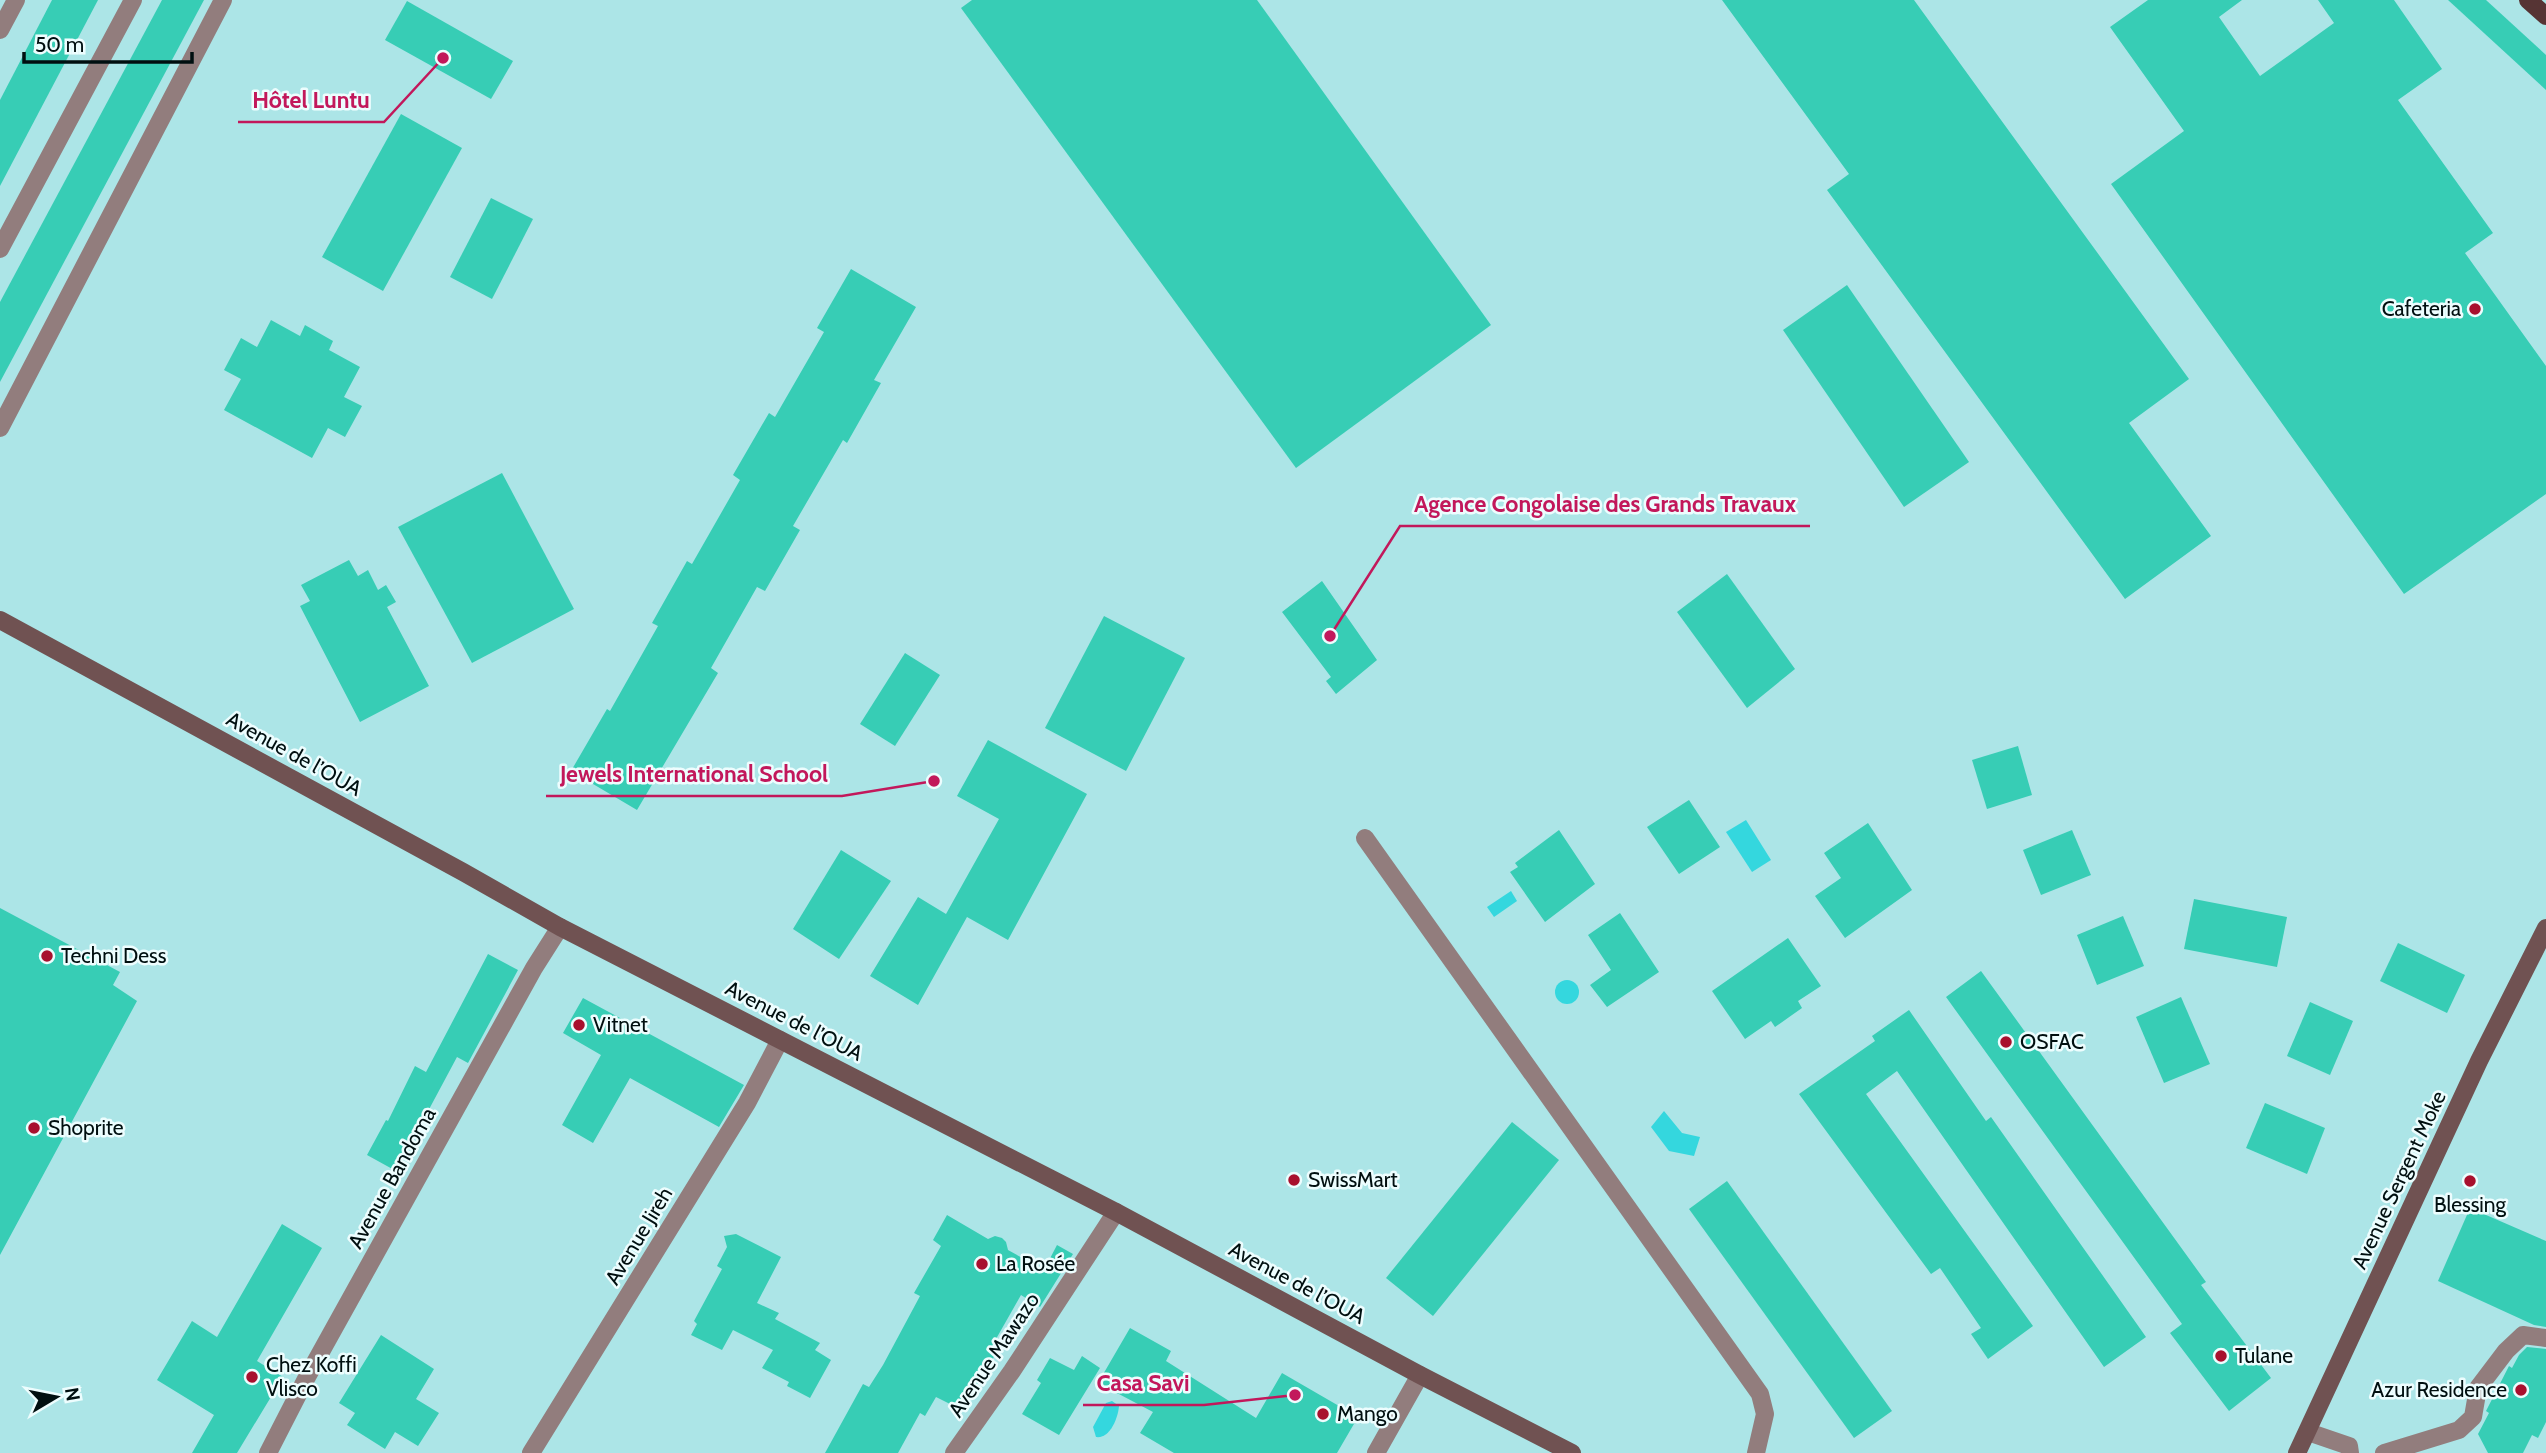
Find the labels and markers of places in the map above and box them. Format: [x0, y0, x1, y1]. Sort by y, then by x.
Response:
callout: Hôtel Luntu [238, 78, 384, 122]
place label: Cafeteria [2382, 296, 2461, 321]
marker: Cafeteria [2467, 301, 2483, 317]
callout: Agence Congolaise des Grands Travaux [1400, 482, 1810, 526]
callout: Jewels International School [546, 752, 842, 796]
place label: Techni Dess [61, 943, 167, 968]
marker: Techni Dess [39, 948, 55, 964]
place label: Vitnet [593, 1012, 648, 1037]
marker: Vitnet [571, 1017, 587, 1033]
place label: OSFAC [2020, 1029, 2084, 1054]
marker: OSFAC [1998, 1034, 2014, 1050]
place label: Shoprite [48, 1115, 124, 1140]
marker: Shoprite [26, 1120, 42, 1136]
place label: SwissMart [1308, 1167, 1398, 1192]
marker: SwissMart [1286, 1172, 1302, 1188]
marker: Blessing [2462, 1173, 2478, 1189]
place label: Blessing [2434, 1192, 2507, 1217]
place label: La Rosée [996, 1251, 1076, 1276]
marker: La Rosée [974, 1256, 990, 1272]
place label: Tulane [2235, 1343, 2293, 1368]
marker: Tulane [2213, 1348, 2229, 1364]
place label: Chez Koffi Vlisco [266, 1352, 357, 1401]
callout: Casa Savi [1083, 1361, 1204, 1405]
marker: Chez Koffi Vlisco [244, 1369, 260, 1385]
place label: Azur Residence [2371, 1377, 2507, 1402]
marker: Azur Residence [2513, 1382, 2529, 1398]
place label: Mango [1337, 1401, 1398, 1426]
marker: Mango [1315, 1406, 1331, 1422]

